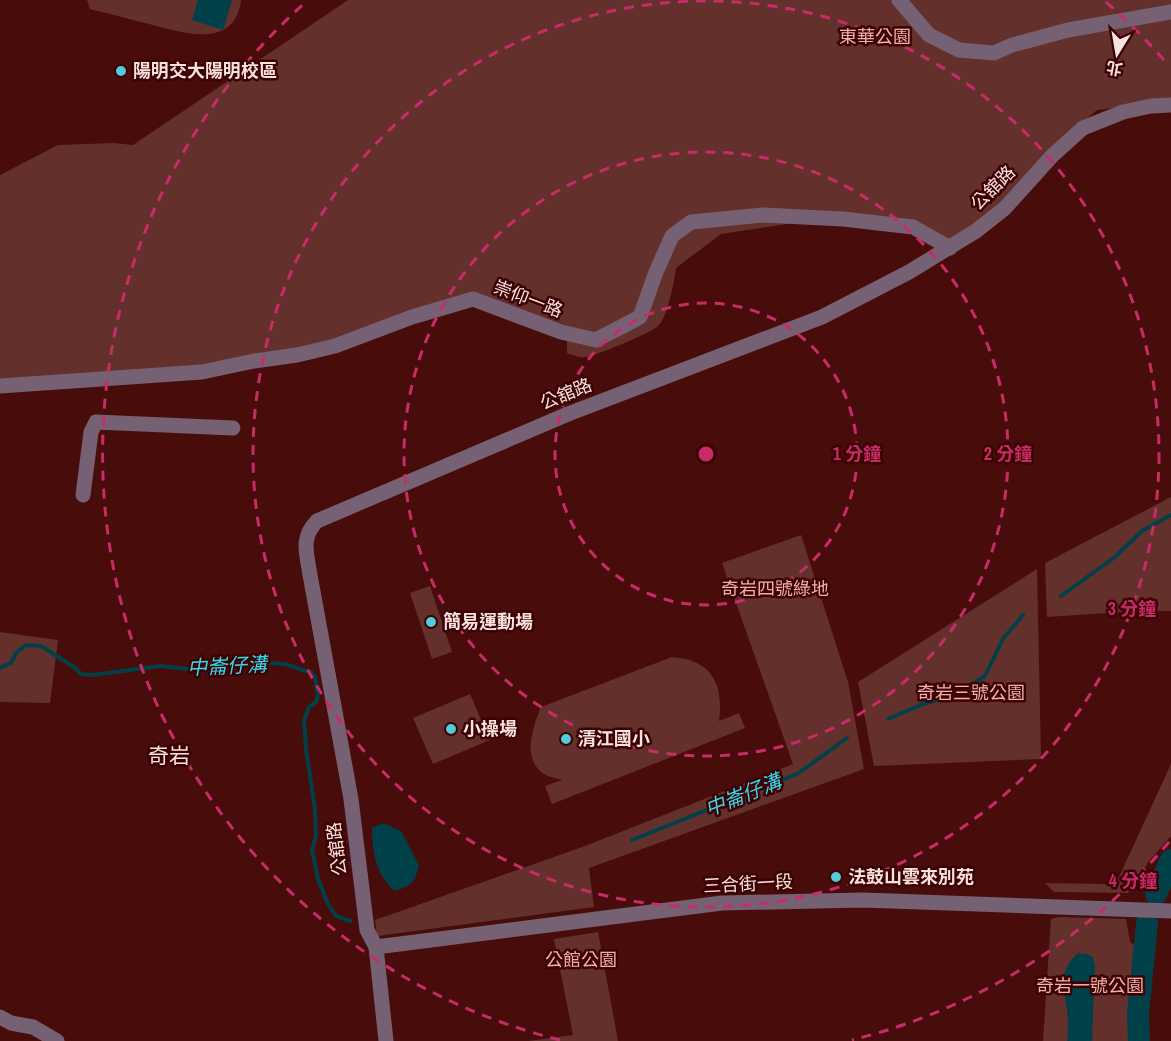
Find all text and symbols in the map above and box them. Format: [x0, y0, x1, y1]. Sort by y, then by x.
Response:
park label: 東華公園 [839, 24, 911, 49]
north arrow [1087, 24, 1147, 84]
text: 北 [1104, 56, 1124, 81]
place label: 陽明交大陽明校區 [133, 58, 277, 83]
marker: 陽明交大陽明校區 [114, 64, 128, 78]
street label: 公舘路 [965, 160, 1021, 216]
street label: 崇仰一路 [490, 274, 566, 323]
street label: 公舘路 [536, 372, 596, 415]
text: 1 分鐘 [833, 441, 881, 466]
text: 2 分鐘 [984, 441, 1032, 466]
centre of rings [696, 444, 716, 464]
park label: 奇岩四號綠地 [721, 576, 829, 601]
text: 3 分鐘 [1108, 596, 1156, 621]
place label: 簡易運動場 [443, 609, 533, 634]
marker: 簡易運動場 [424, 615, 438, 629]
water label: 中崙仔溝 [186, 650, 271, 681]
park label: 奇岩三號公園 [917, 680, 1025, 705]
place label: 小操場 [463, 716, 517, 741]
marker: 小操場 [444, 722, 458, 736]
place label: 清江國小 [578, 726, 650, 751]
marker: 清江國小 [559, 732, 573, 746]
district label: 奇岩 [148, 741, 190, 770]
water label: 中崙仔溝 [701, 766, 788, 822]
street label: 公舘路 [321, 821, 352, 877]
place label: 法鼓山雲來別苑 [848, 864, 974, 889]
text: 4 分鐘 [1109, 868, 1157, 893]
street label: 三合街一段 [702, 869, 794, 898]
marker: 法鼓山雲來別苑 [829, 870, 843, 884]
park label: 公館公園 [545, 947, 617, 972]
park label: 奇岩一號公園 [1036, 973, 1144, 998]

